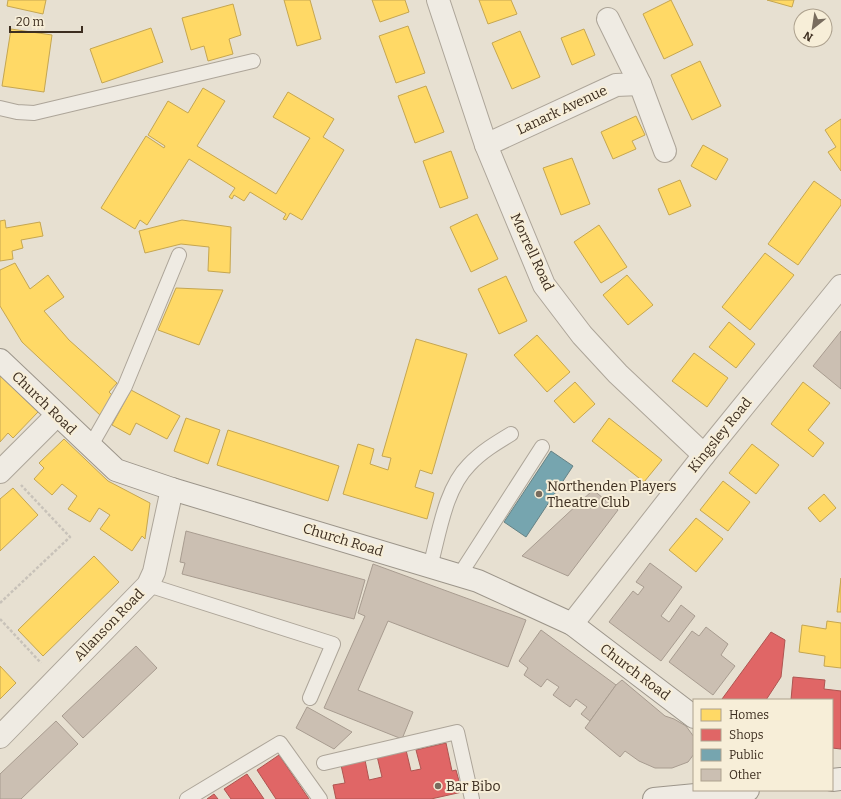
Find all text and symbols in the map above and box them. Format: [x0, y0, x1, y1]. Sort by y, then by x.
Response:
scale bar [10, 8, 82, 34]
north arrow [793, 8, 833, 48]
text: 20 m [16, 15, 45, 29]
text: N [801, 28, 815, 44]
street label: Lanark Avenue [514, 82, 610, 138]
street label: Morrell Road [507, 211, 557, 293]
street label: Church Road [8, 368, 80, 438]
street label: Kingsley Road [685, 394, 755, 476]
place label: Northenden Players Theatre Club [547, 478, 677, 511]
marker: Northenden Players Theatre Club [534, 489, 544, 499]
street label: Church Road [301, 520, 385, 560]
street label: Allanson Road [70, 585, 148, 665]
street label: Church Road [597, 640, 673, 704]
legend [693, 699, 833, 791]
text: Homes [729, 708, 769, 722]
text: Shops [729, 728, 764, 742]
text: Public [729, 748, 764, 762]
text: Other [729, 768, 762, 782]
place label: Bar Bibo [446, 778, 500, 795]
marker: Bar Bibo [433, 781, 443, 791]

